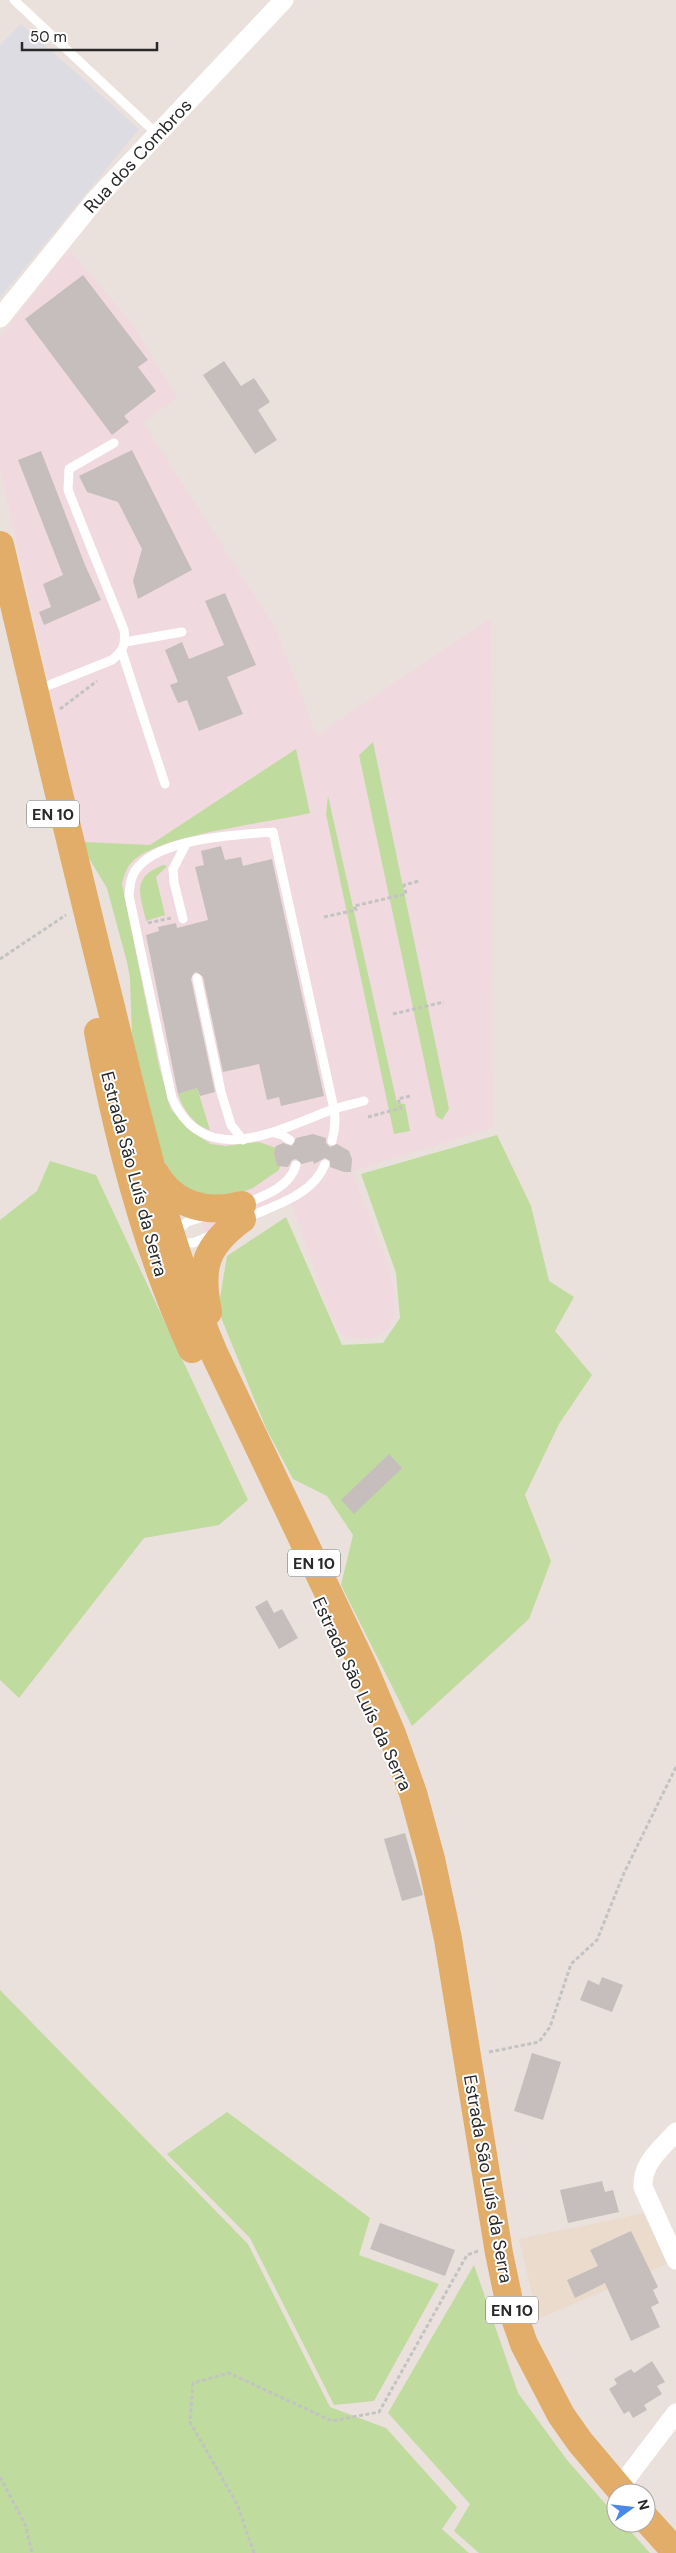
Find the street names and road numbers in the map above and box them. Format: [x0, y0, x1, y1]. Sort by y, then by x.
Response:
street label: Rua dos Combros [79, 94, 197, 218]
road number: EN 10 [27, 801, 79, 828]
street label: Estrada São Luís da Serra [95, 1069, 173, 1279]
road number: EN 10 [288, 1550, 340, 1576]
street label: Estrada São Luís da Serra [307, 1593, 417, 1795]
street label: Estrada São Luís da Serra [458, 2073, 518, 2285]
road number: EN 10 [486, 2296, 538, 2324]

